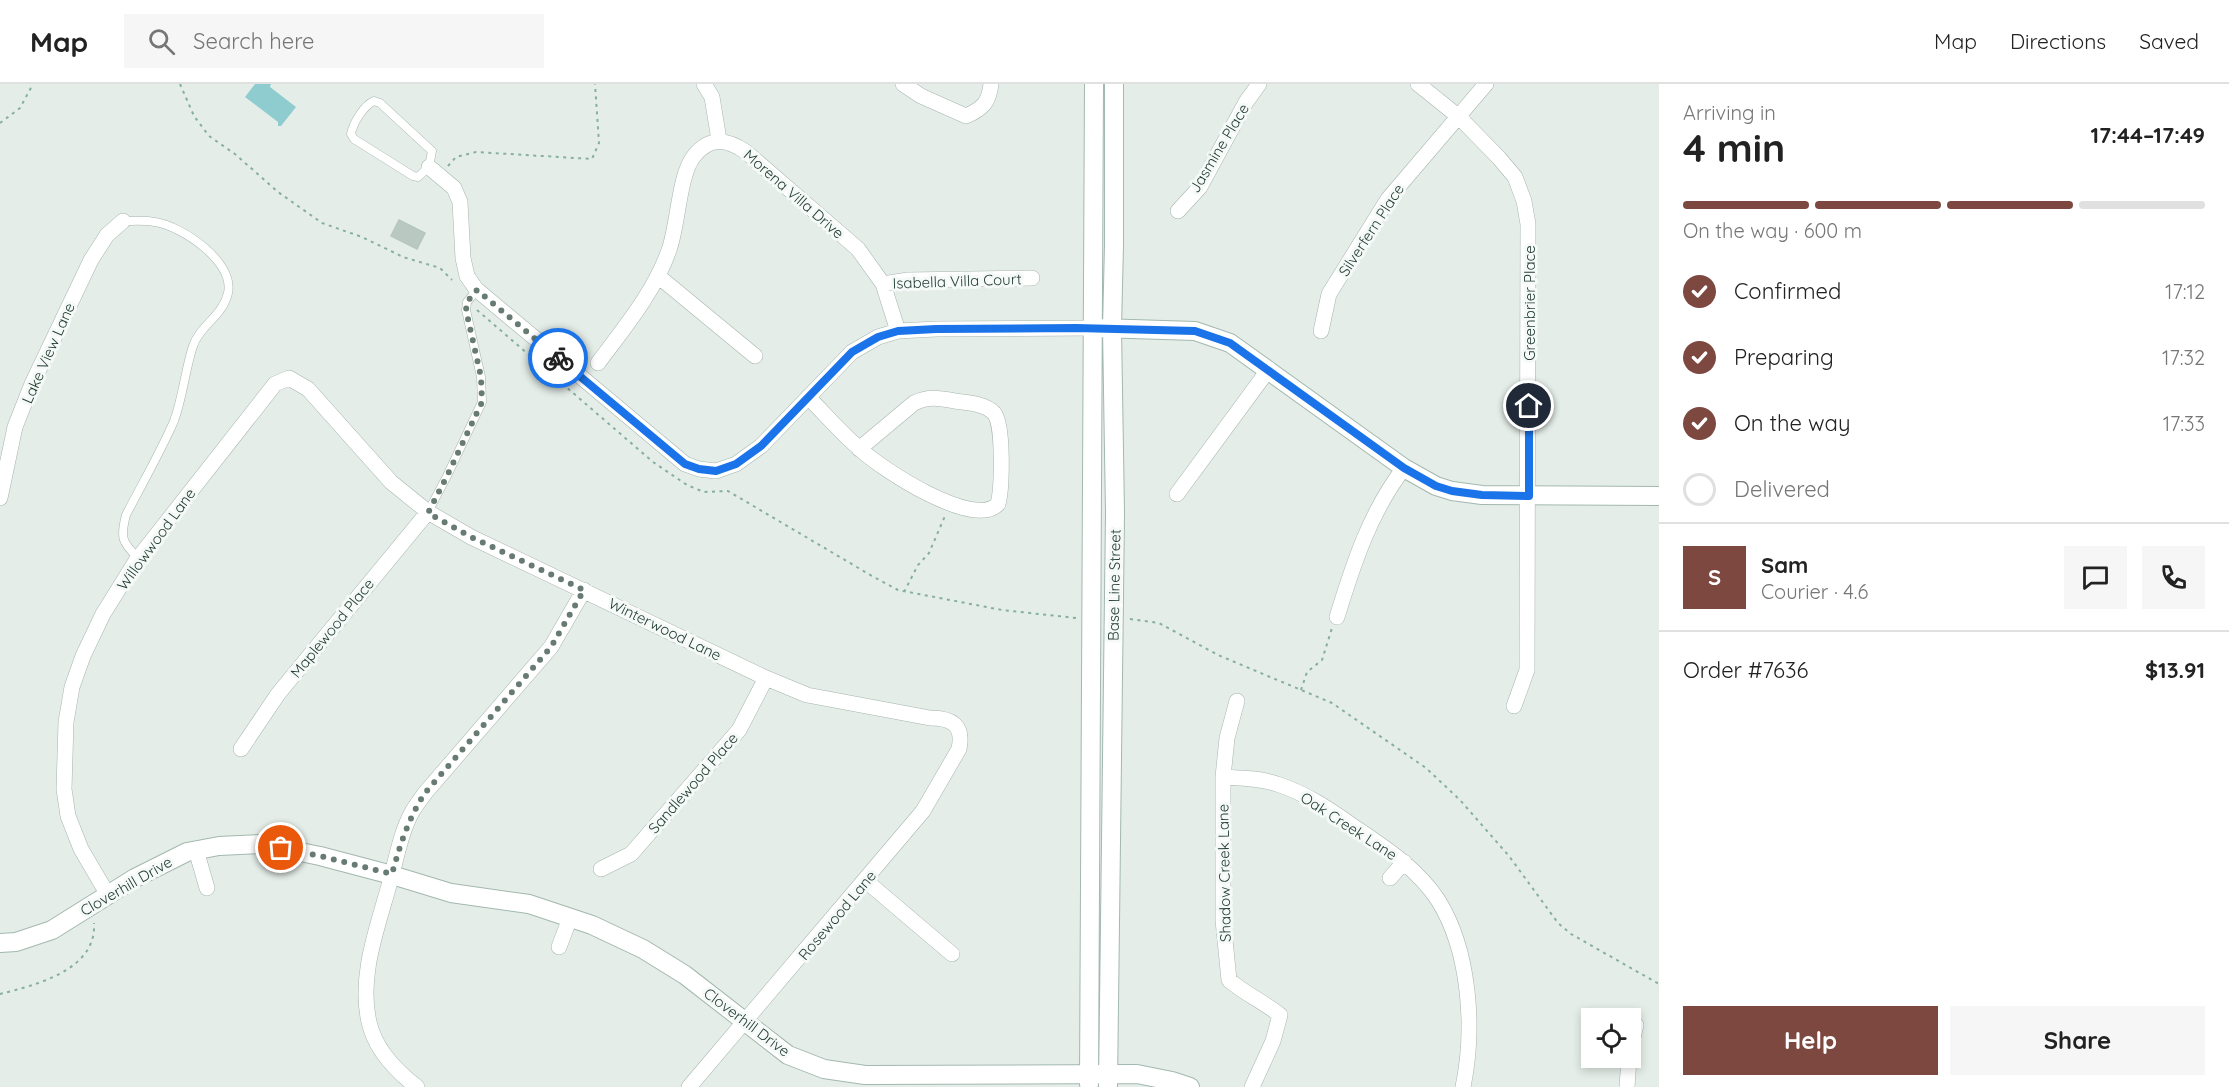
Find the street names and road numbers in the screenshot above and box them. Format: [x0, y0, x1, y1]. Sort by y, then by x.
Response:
street label: Jasmine Place [1185, 100, 1253, 196]
street label: Morena Villa Drive [740, 145, 848, 243]
street label: Silverfern Place [1334, 180, 1408, 280]
street label: Greenbrier Place [1520, 245, 1539, 361]
street label: Isabella Villa Court [892, 269, 1022, 293]
street label: Lake View Lane [17, 300, 79, 406]
street label: Willowwood Lane [113, 484, 199, 594]
street label: Base Line Street [1104, 529, 1124, 641]
street label: Maplewood Place [286, 574, 378, 682]
street label: Winterwood Lane [605, 593, 725, 665]
street label: Sandlewood Place [644, 729, 742, 837]
street label: Oak Creek Lane [1297, 788, 1401, 864]
street label: Shadow Creek Lane [1213, 804, 1235, 942]
street label: Cloverhill Drive [77, 852, 175, 920]
street label: Rosewood Lane [794, 866, 880, 964]
street label: Cloverhill Drive [700, 983, 794, 1061]

